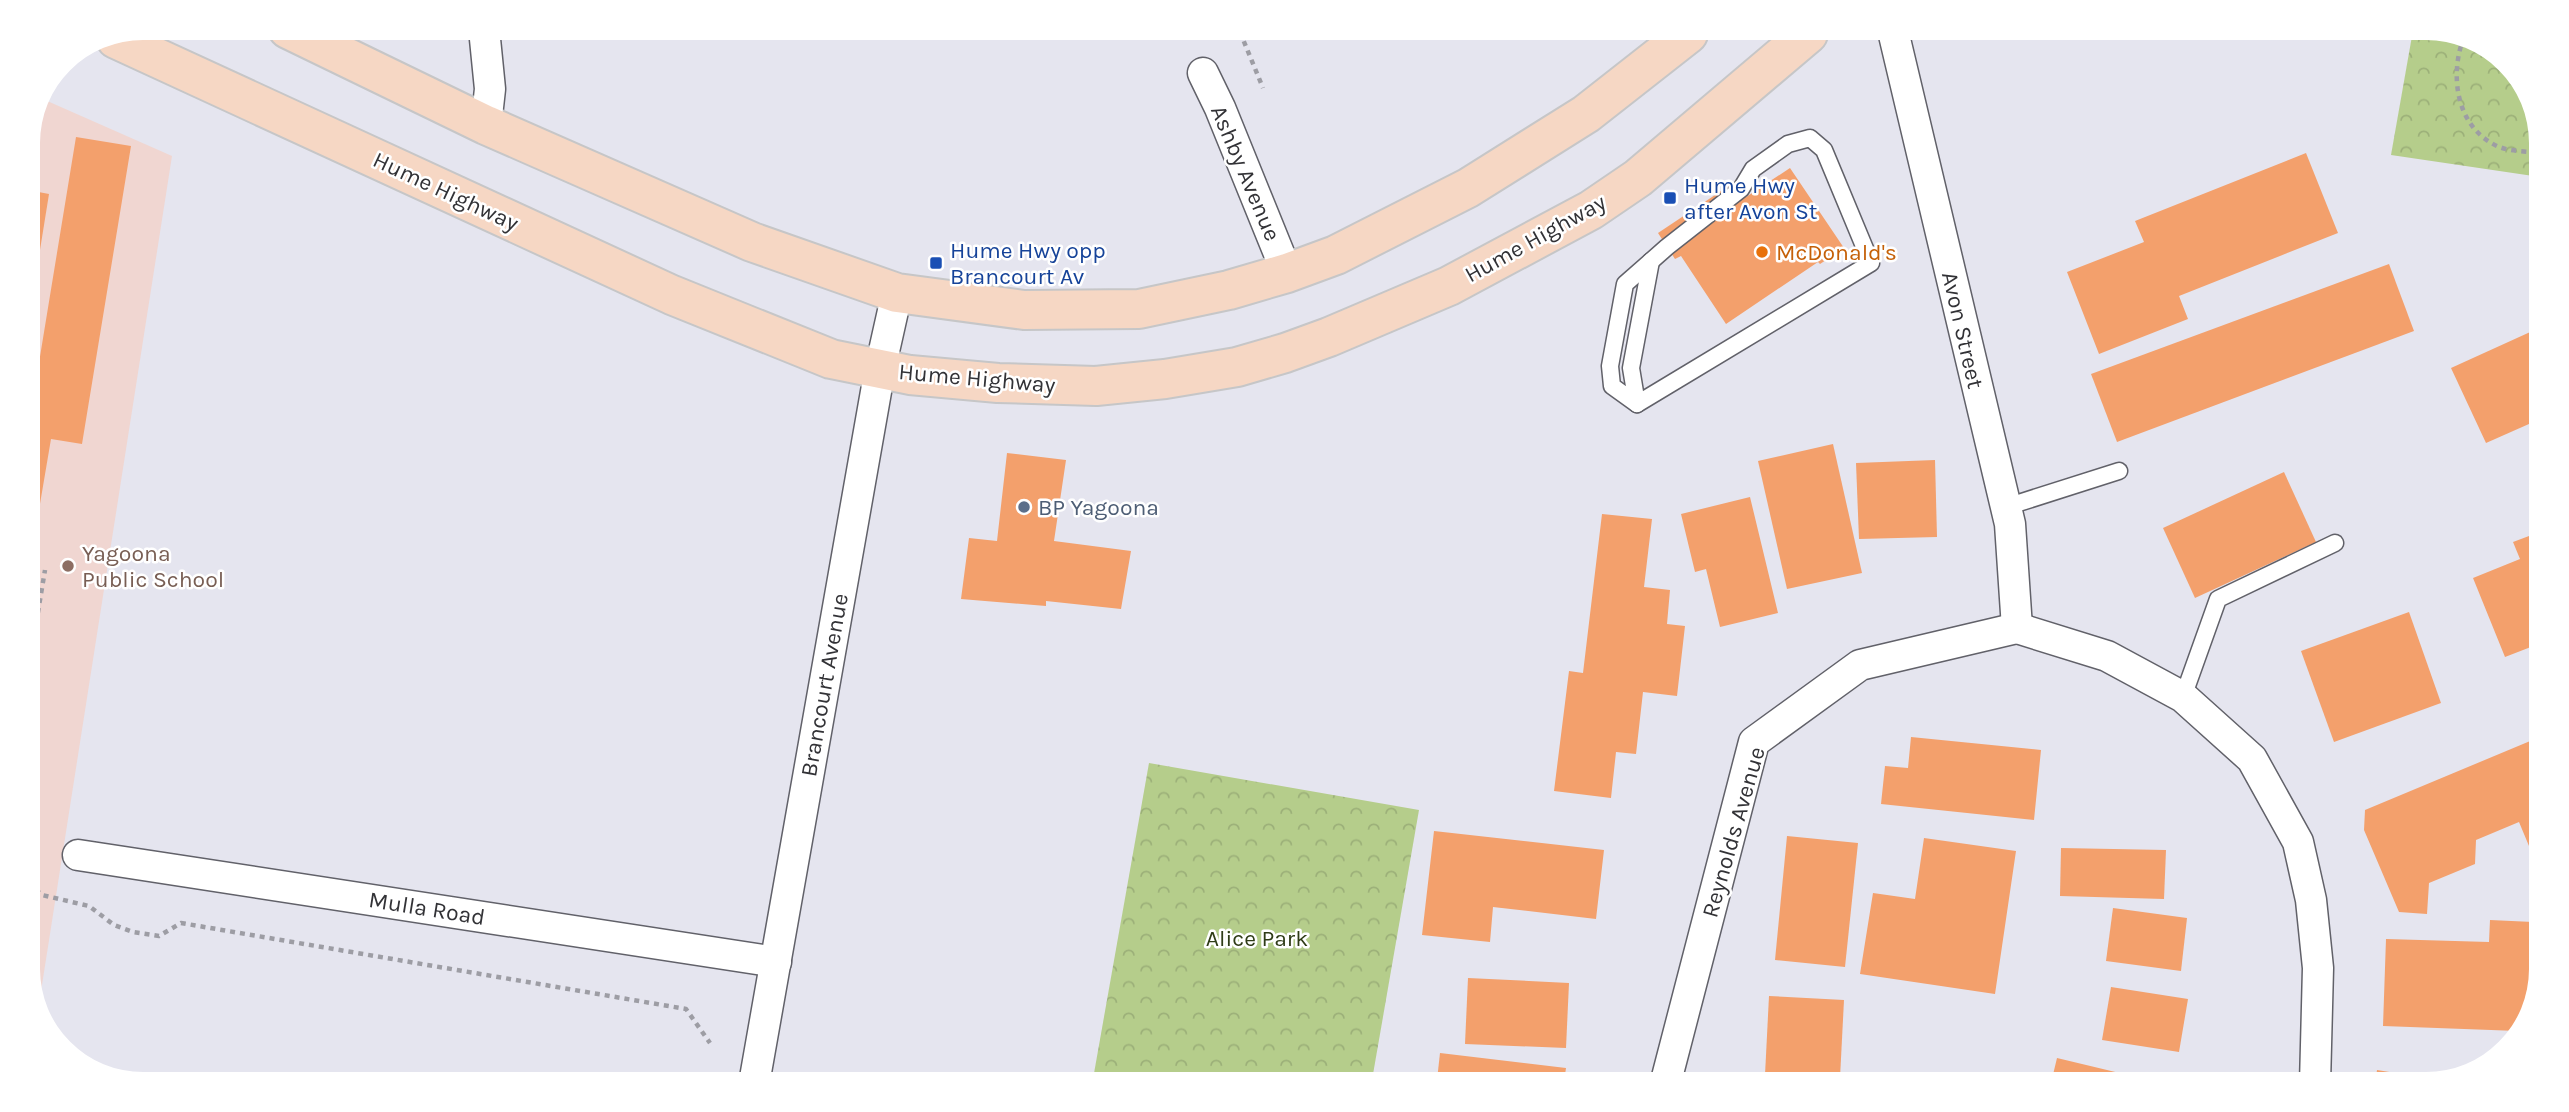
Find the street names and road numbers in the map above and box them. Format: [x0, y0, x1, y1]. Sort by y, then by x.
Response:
street label: Ashby Avenue [1205, 101, 1286, 245]
street label: Hume Highway [369, 146, 523, 237]
street label: Hume Highway [1460, 188, 1611, 288]
street label: Avon Street [1936, 269, 1989, 392]
street label: Hume Highway [897, 358, 1057, 399]
street label: Brancourt Avenue [795, 591, 854, 779]
street label: Reynolds Avenue [1696, 744, 1771, 921]
street label: Mulla Road [367, 886, 487, 931]

